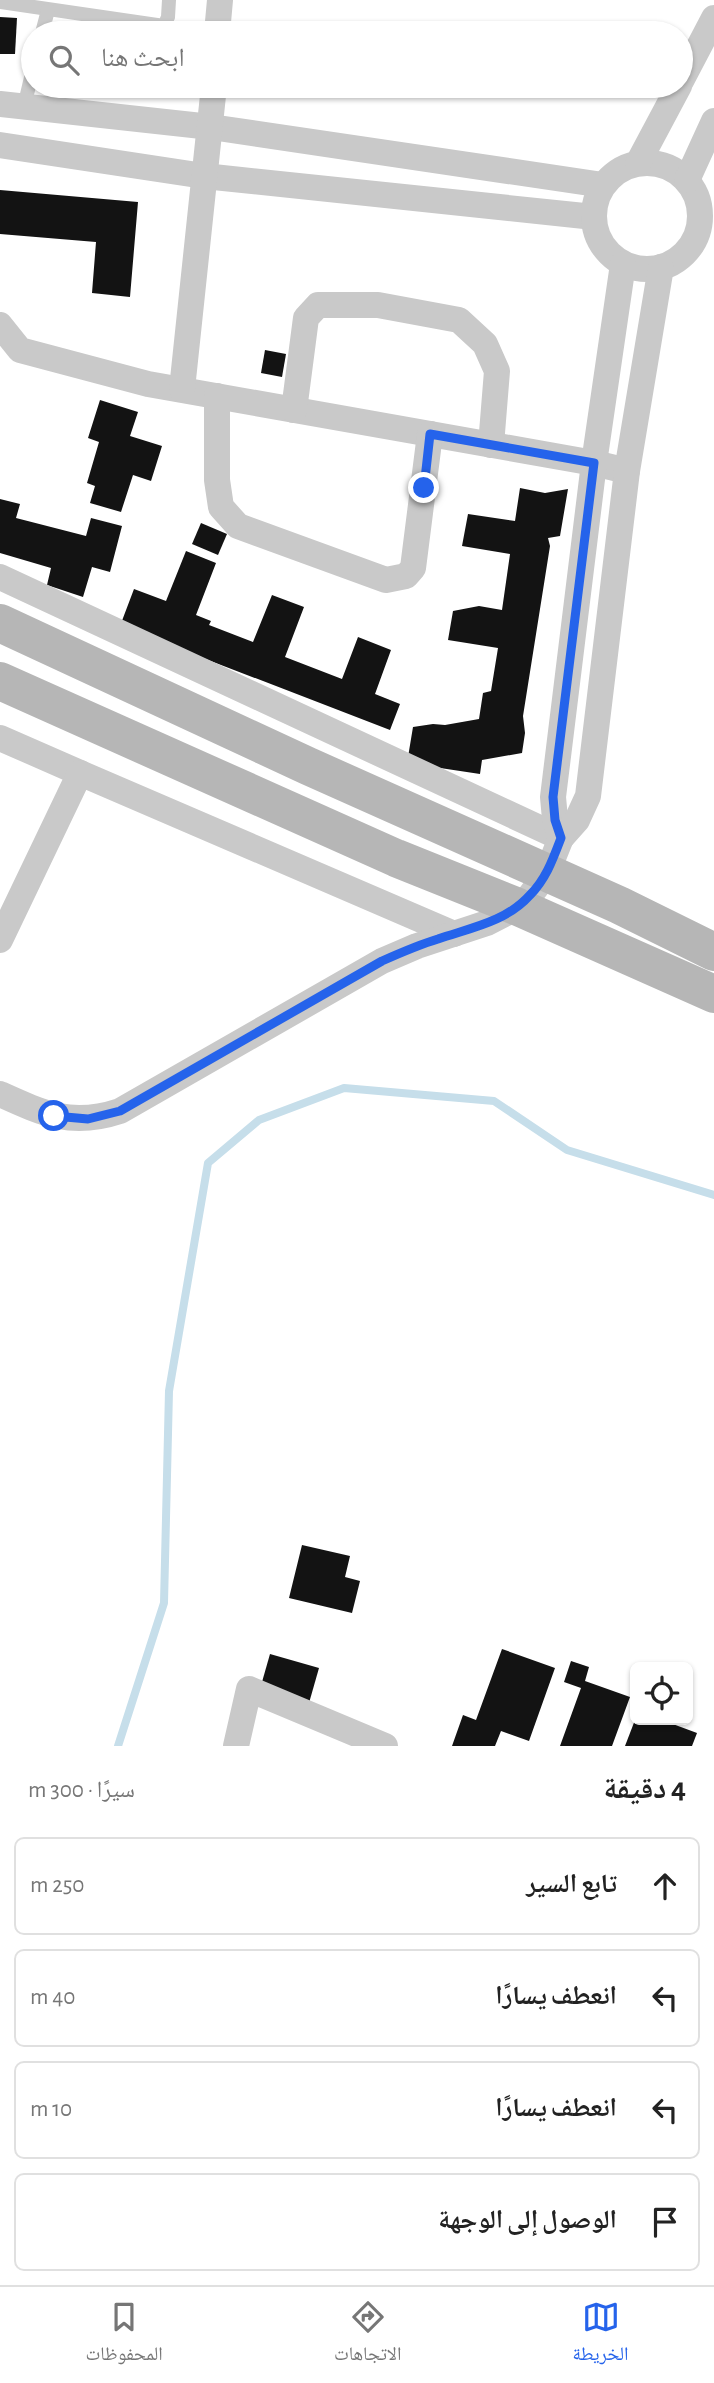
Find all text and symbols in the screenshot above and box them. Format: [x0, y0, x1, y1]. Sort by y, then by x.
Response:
search box [21, 21, 693, 98]
icon: search [45, 41, 83, 79]
text: ابحث هنا [101, 45, 185, 71]
route end [408, 472, 439, 503]
route start [38, 1100, 69, 1131]
map controls [630, 1662, 693, 1725]
button: locate [630, 1662, 693, 1725]
text: 4 دقيقة [603, 1774, 686, 1804]
text: سيرًا · 300 m [28, 1779, 135, 1802]
icon: ahead [646, 1867, 684, 1905]
text: تابع السير [526, 1871, 617, 1897]
text: 250 m [30, 1874, 84, 1897]
icon: left [646, 1979, 684, 2017]
text: انعطف يسارًا [495, 1983, 617, 2009]
text: 40 m [30, 1986, 75, 2009]
icon: left [646, 2091, 684, 2129]
text: انعطف يسارًا [495, 2095, 617, 2121]
text: 10 m [30, 2098, 72, 2121]
icon: arrive [646, 2203, 684, 2241]
text: الوصول إلى الوجهة [438, 2207, 617, 2233]
tab: المحفوظات [86, 2298, 163, 2372]
tab: الاتجاهات [334, 2298, 401, 2372]
tab: الخريطة [573, 2298, 628, 2372]

